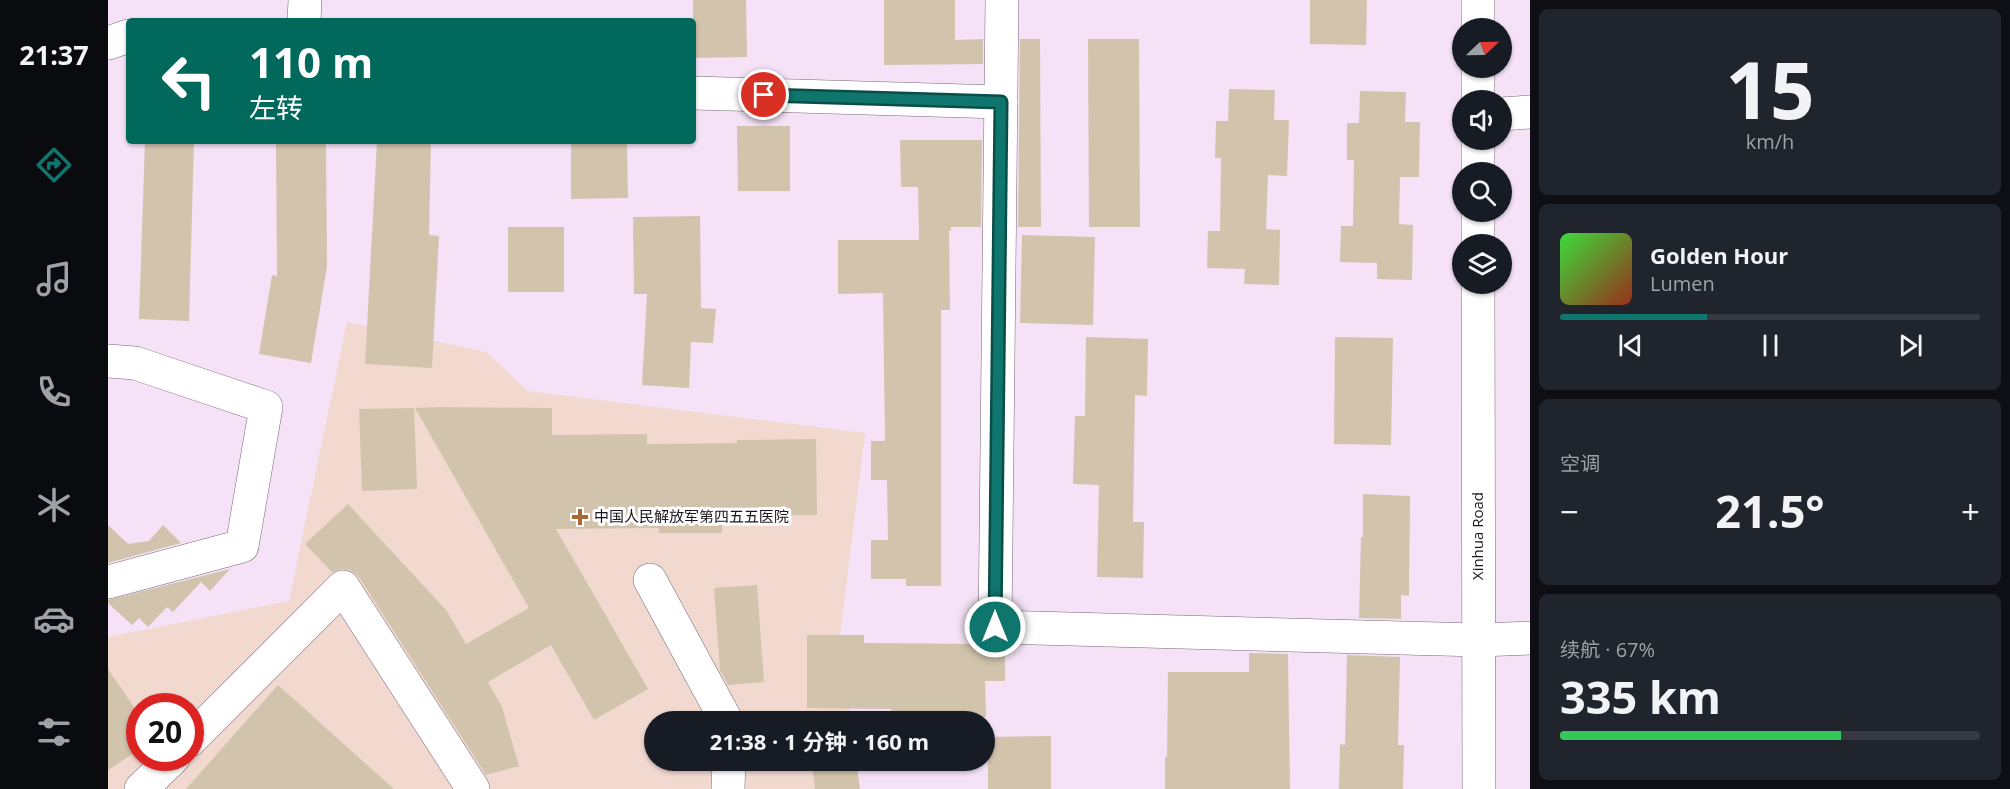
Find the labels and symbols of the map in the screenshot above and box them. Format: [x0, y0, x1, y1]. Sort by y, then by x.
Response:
north arrow [1452, 18, 1512, 78]
pin [738, 69, 789, 120]
street label: Xinhua Road [1467, 492, 1487, 580]
place label: 中国人民解放军第四五五医院 [594, 506, 789, 526]
marker: 中国人民解放军第四五五医院 [571, 508, 589, 526]
position arrow [963, 595, 1027, 659]
speed limit sign: 20 [126, 693, 204, 771]

